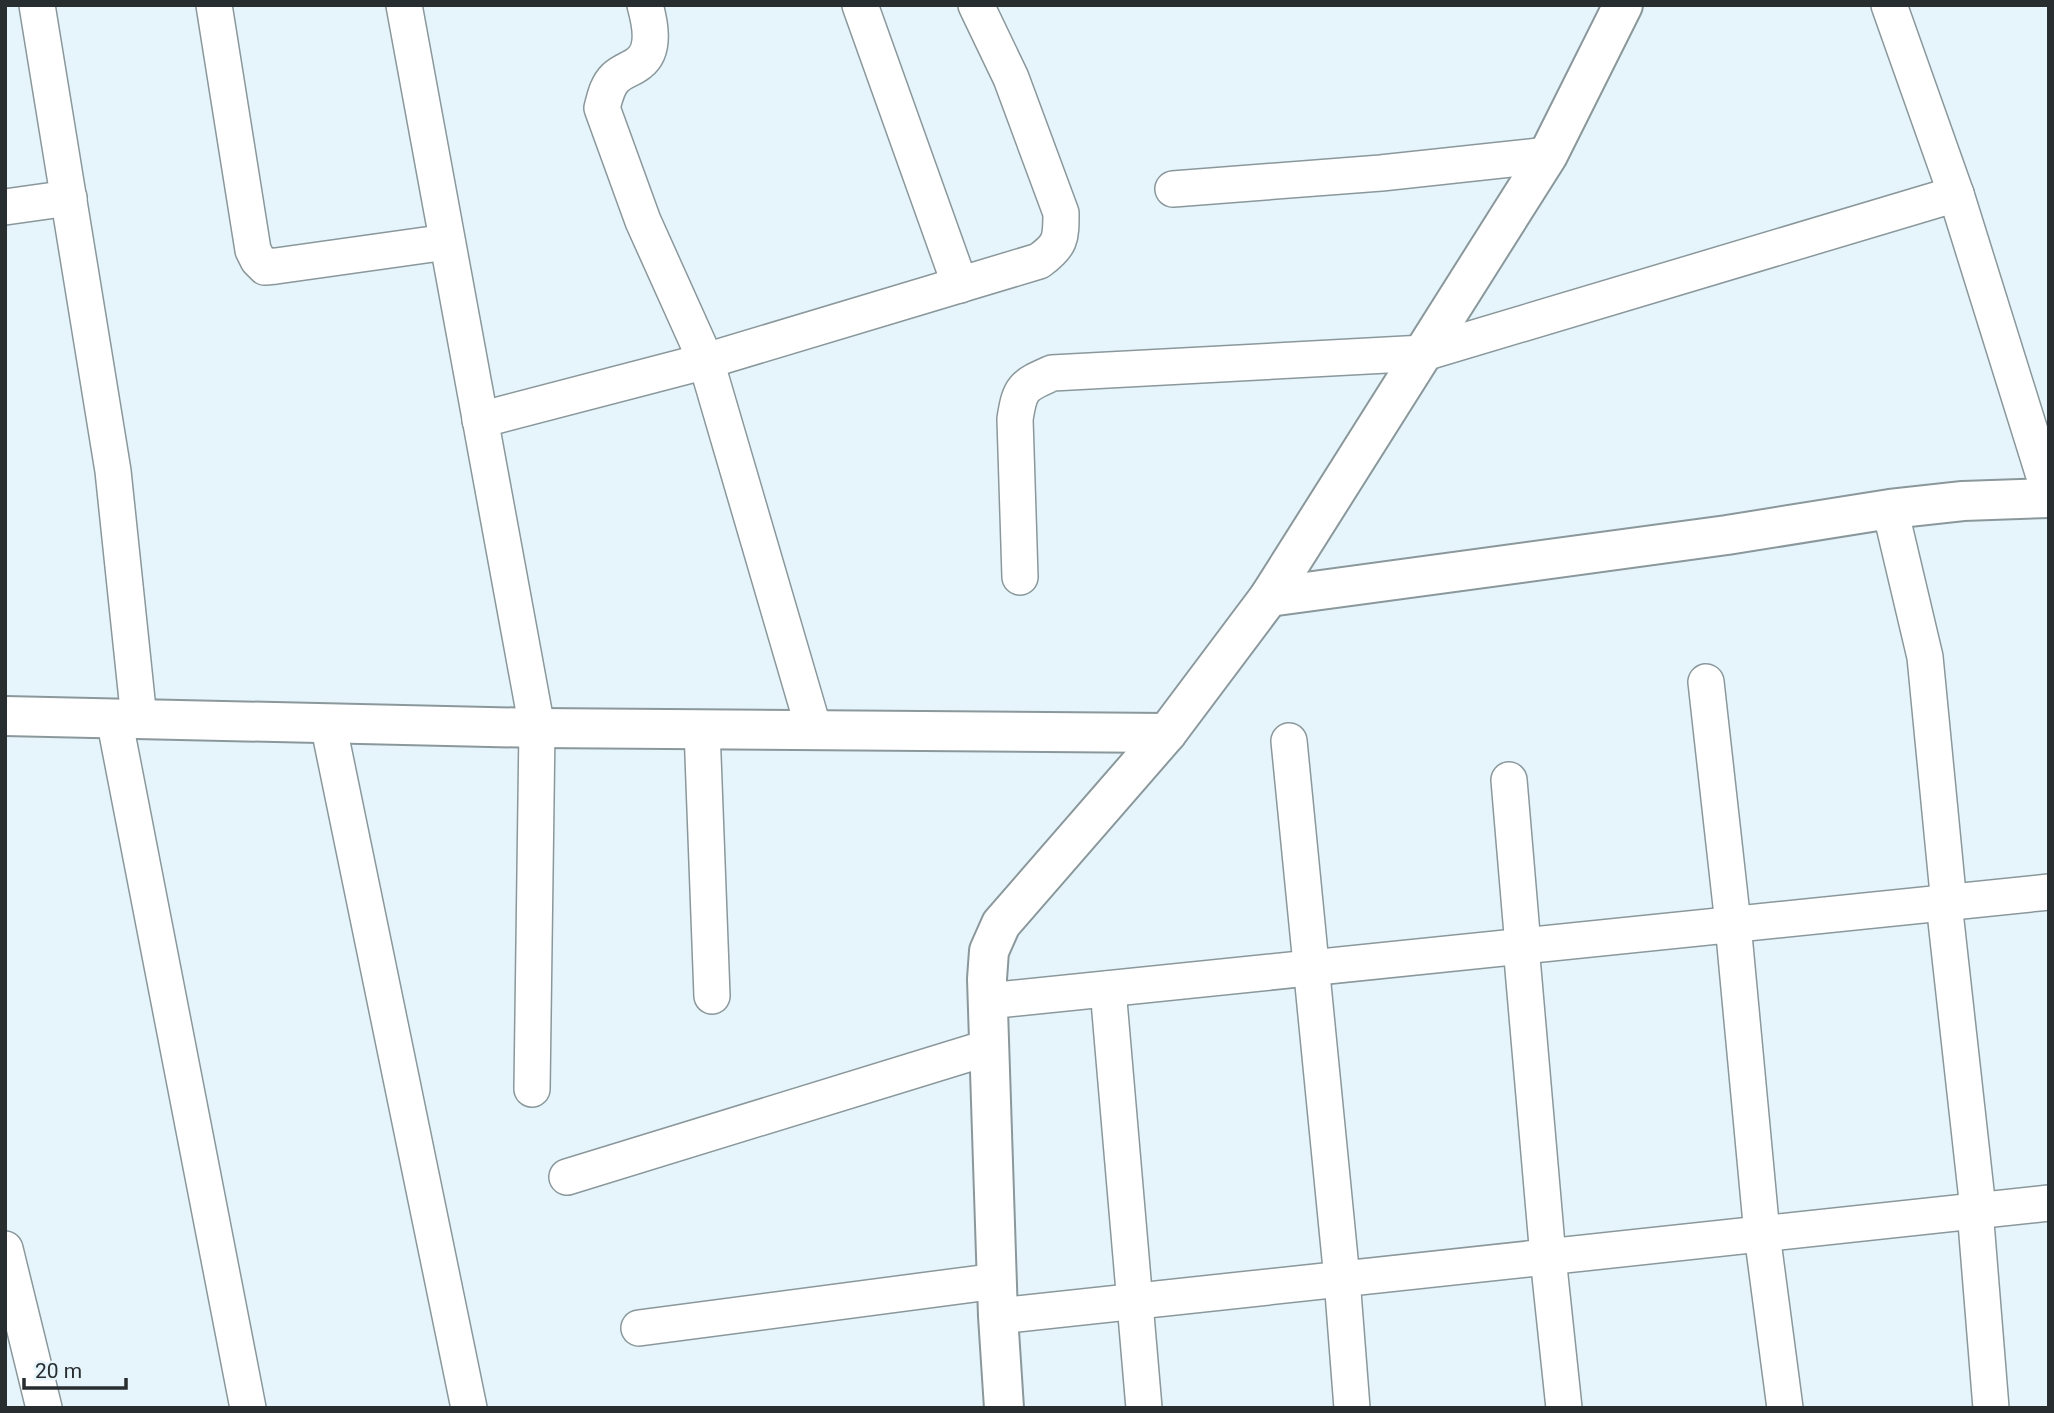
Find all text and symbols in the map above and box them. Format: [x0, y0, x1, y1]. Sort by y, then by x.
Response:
scale bar [24, 1346, 126, 1390]
text: 20 m [35, 1359, 82, 1383]

